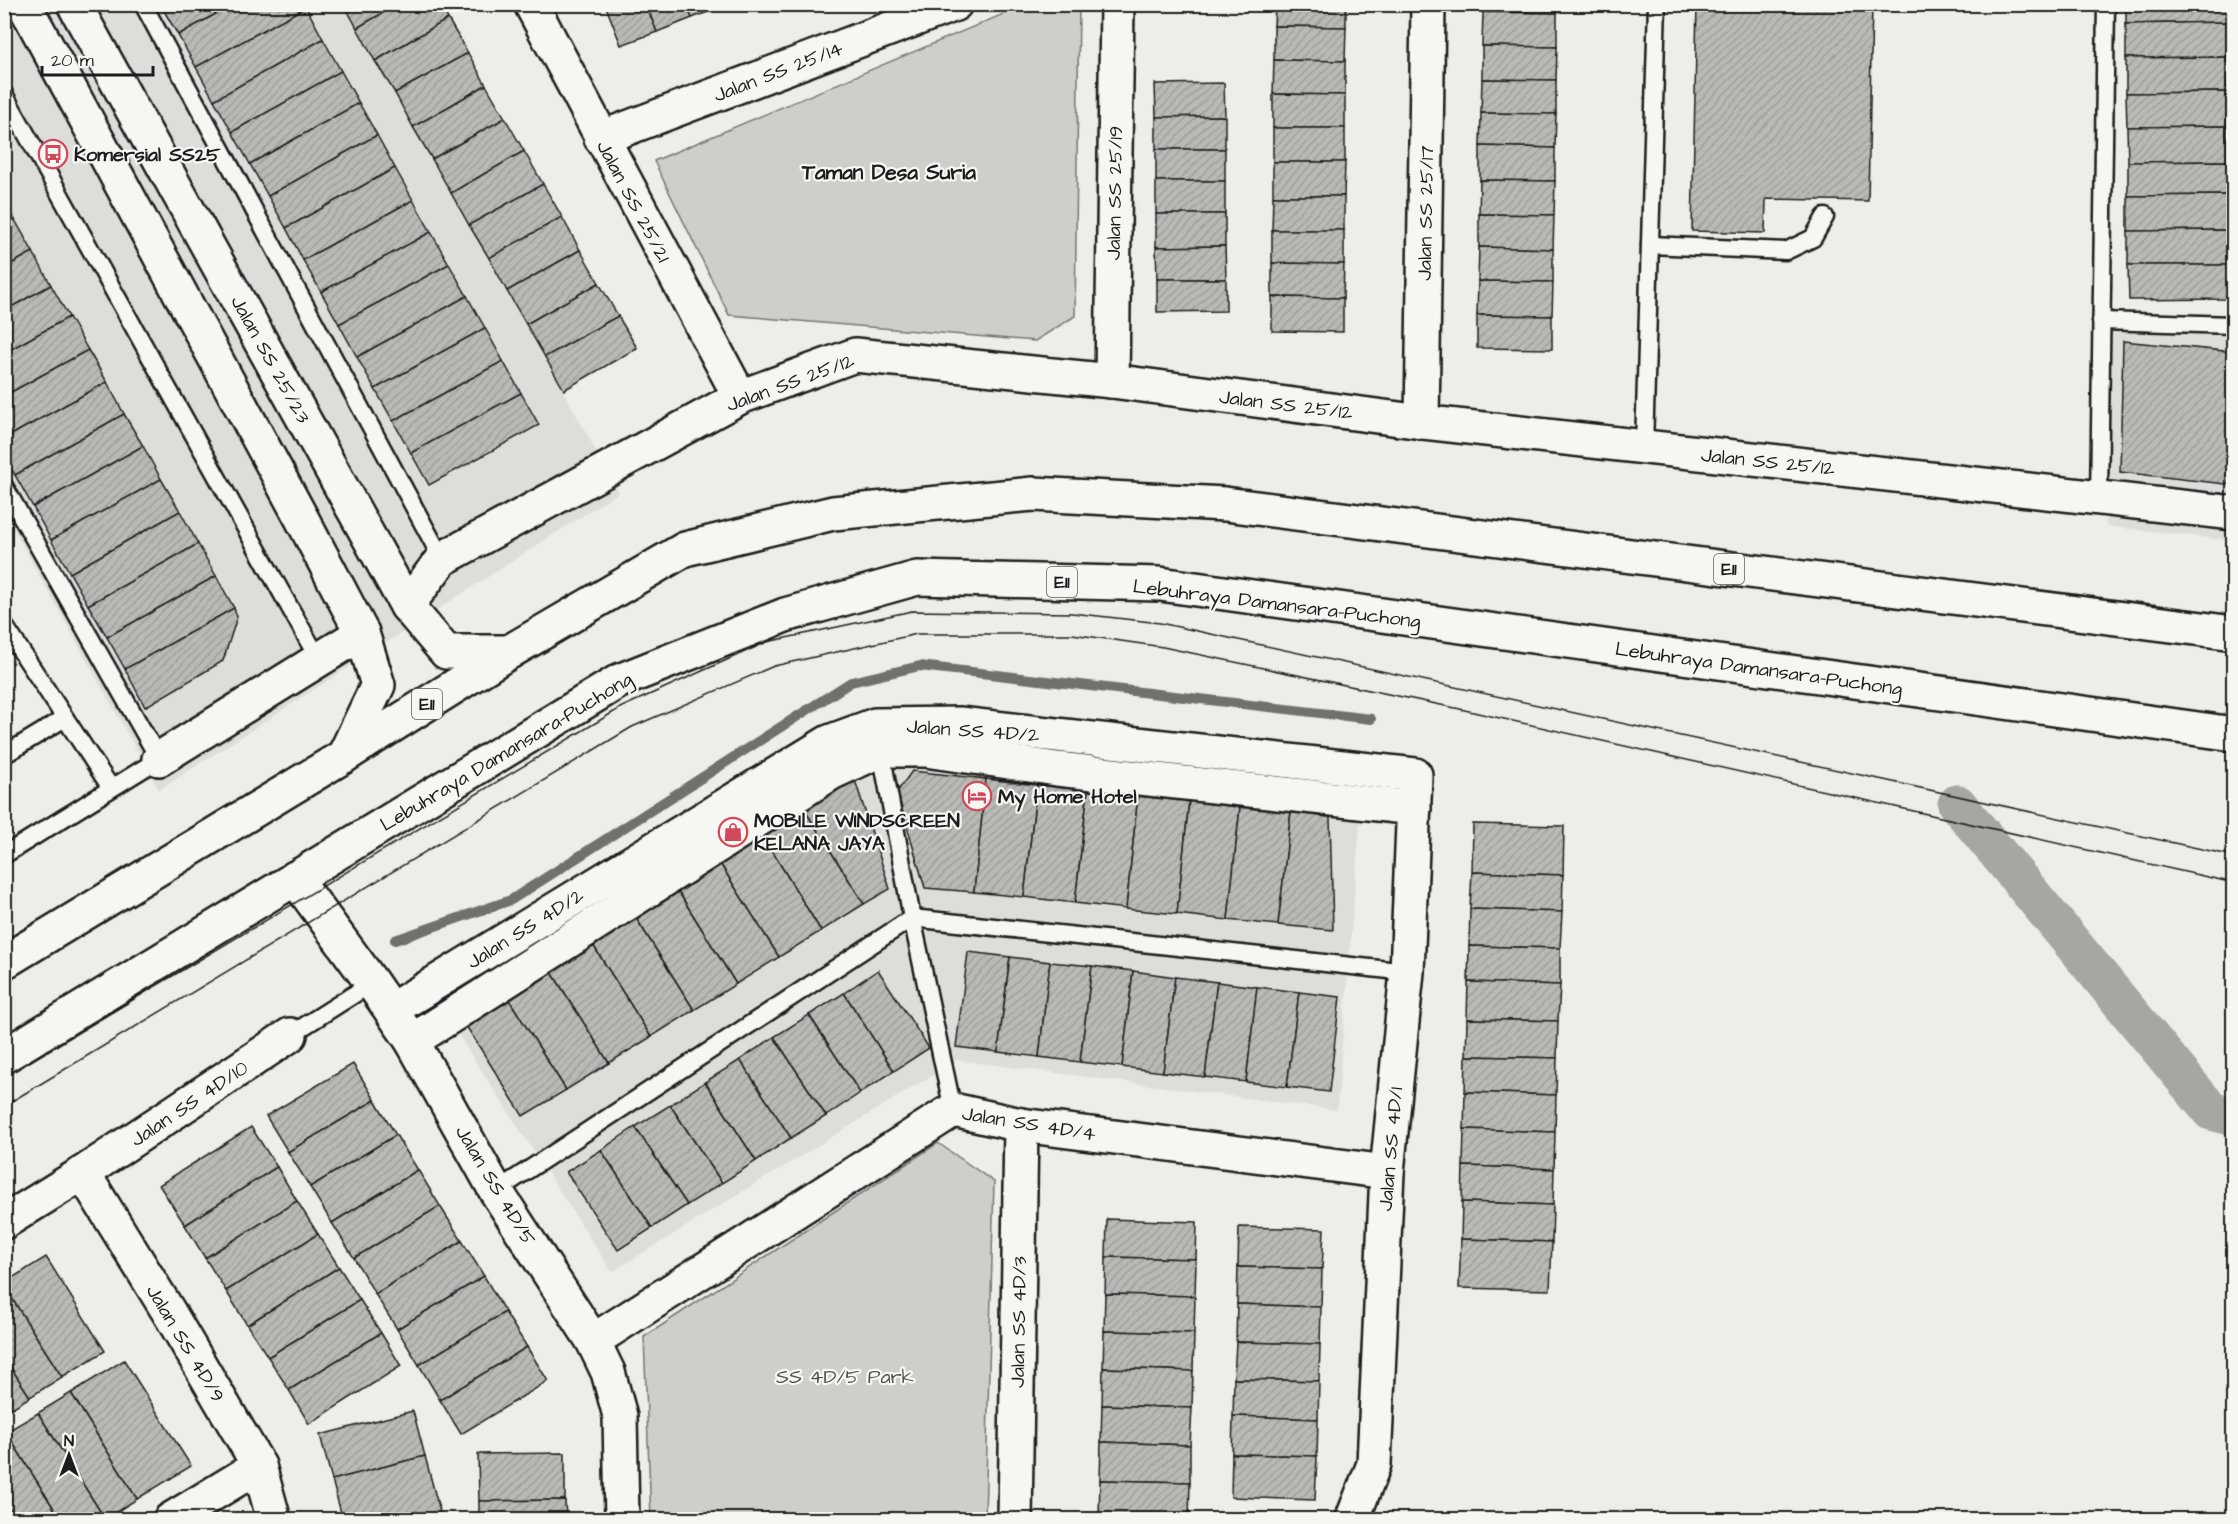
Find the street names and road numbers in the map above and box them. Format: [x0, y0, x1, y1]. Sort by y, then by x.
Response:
street label: Jalan SS 25/14 [710, 34, 848, 109]
street label: Jalan SS 25/19 [1100, 126, 1130, 260]
street label: Jalan SS 25/21 [589, 136, 677, 268]
street label: Jalan SS 25/17 [1411, 145, 1441, 281]
street label: Jalan SS 25/23 [223, 291, 317, 428]
street label: Jalan SS 25/12 [722, 347, 859, 419]
street label: Jalan SS 25/12 [1217, 383, 1355, 427]
street label: Jalan SS 25/12 [1700, 441, 1837, 483]
road number: E11 [1714, 554, 1744, 584]
road number: E11 [1047, 567, 1077, 597]
street label: Lebuhraya Damansara–Puchong [1131, 572, 1422, 637]
street label: Lebuhraya Damansara–Puchong [1613, 635, 1904, 704]
street label: Lebuhraya Damansara–Puchong [375, 665, 638, 839]
road number: E11 [412, 689, 442, 719]
street label: Jalan SS 4D/2 [906, 712, 1041, 750]
street label: Jalan SS 4D/2 [462, 881, 590, 976]
street label: Jalan SS 4D/10 [125, 1054, 254, 1154]
street label: Jalan SS 4D/1 [1372, 1086, 1410, 1212]
street label: Jalan SS 4D/4 [960, 1100, 1098, 1148]
street label: Jalan SS 4D/5 [448, 1120, 542, 1251]
street label: Jalan SS 4D/3 [1004, 1256, 1034, 1388]
street label: Jalan SS 4D/9 [139, 1279, 231, 1408]

